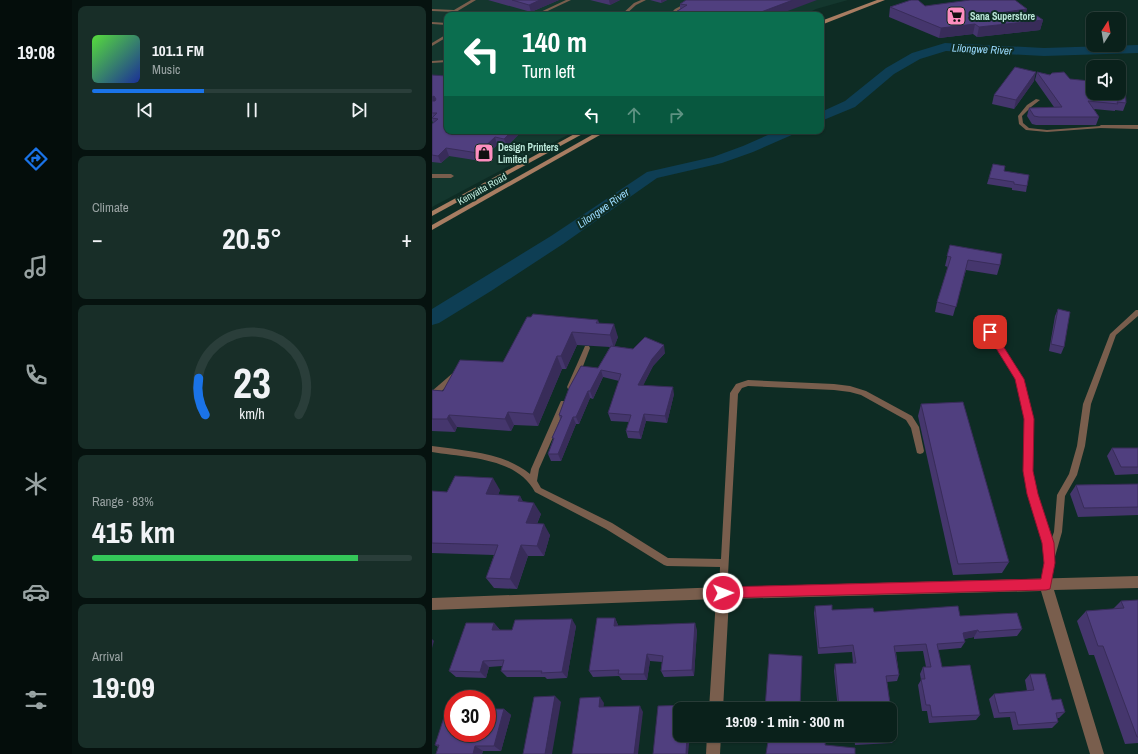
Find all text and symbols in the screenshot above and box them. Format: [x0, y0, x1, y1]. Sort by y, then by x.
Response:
supermarket icon: Sana Superstore [945, 5, 967, 27]
place label: Sana Superstore [970, 10, 1036, 23]
north arrow [1086, 12, 1126, 52]
map controls [1086, 12, 1126, 100]
text: 140 m [522, 23, 587, 61]
icon: left [456, 28, 508, 80]
text: 19:08 [17, 40, 55, 65]
text: 101.1 FM [152, 40, 204, 61]
water label: Lilongwe River [952, 40, 1013, 58]
text: Turn left [522, 59, 575, 84]
button: sound [1086, 60, 1126, 100]
text: Music [152, 61, 180, 78]
icon: previous [134, 99, 156, 121]
icon: pause [241, 99, 263, 121]
icon: next [348, 99, 370, 121]
icon: left [581, 104, 603, 126]
icon: ahead [623, 104, 645, 126]
icon: right [665, 104, 687, 126]
place label: Design Printers Limited [498, 141, 559, 166]
shop icon: Design Printers Limited [473, 142, 495, 164]
icon: directions [22, 145, 50, 173]
street label: Kenyatta Road [455, 170, 509, 208]
water label: Lilongwe River [574, 184, 632, 231]
text: Climate [92, 199, 129, 216]
text: 20.5° [222, 218, 282, 258]
text: − [92, 224, 103, 254]
text: + [401, 224, 412, 254]
icon: music [22, 253, 50, 281]
pin [973, 315, 1007, 349]
icon: arrive [979, 321, 1001, 343]
text: 23 [233, 355, 271, 411]
icon: phone [22, 361, 50, 389]
text: km/h [239, 404, 265, 423]
icon: climate [22, 470, 50, 498]
text: Range · 83% [92, 493, 154, 510]
text: 415 km [92, 512, 175, 552]
position arrow [702, 572, 744, 614]
icon: car [22, 578, 50, 606]
text: Arrival [92, 648, 123, 665]
text: 19:09 [92, 667, 155, 707]
icon: filters [22, 686, 50, 714]
speed limit sign: 30 [444, 690, 496, 742]
text: 19:09 · 1 min · 300 m [726, 711, 844, 732]

